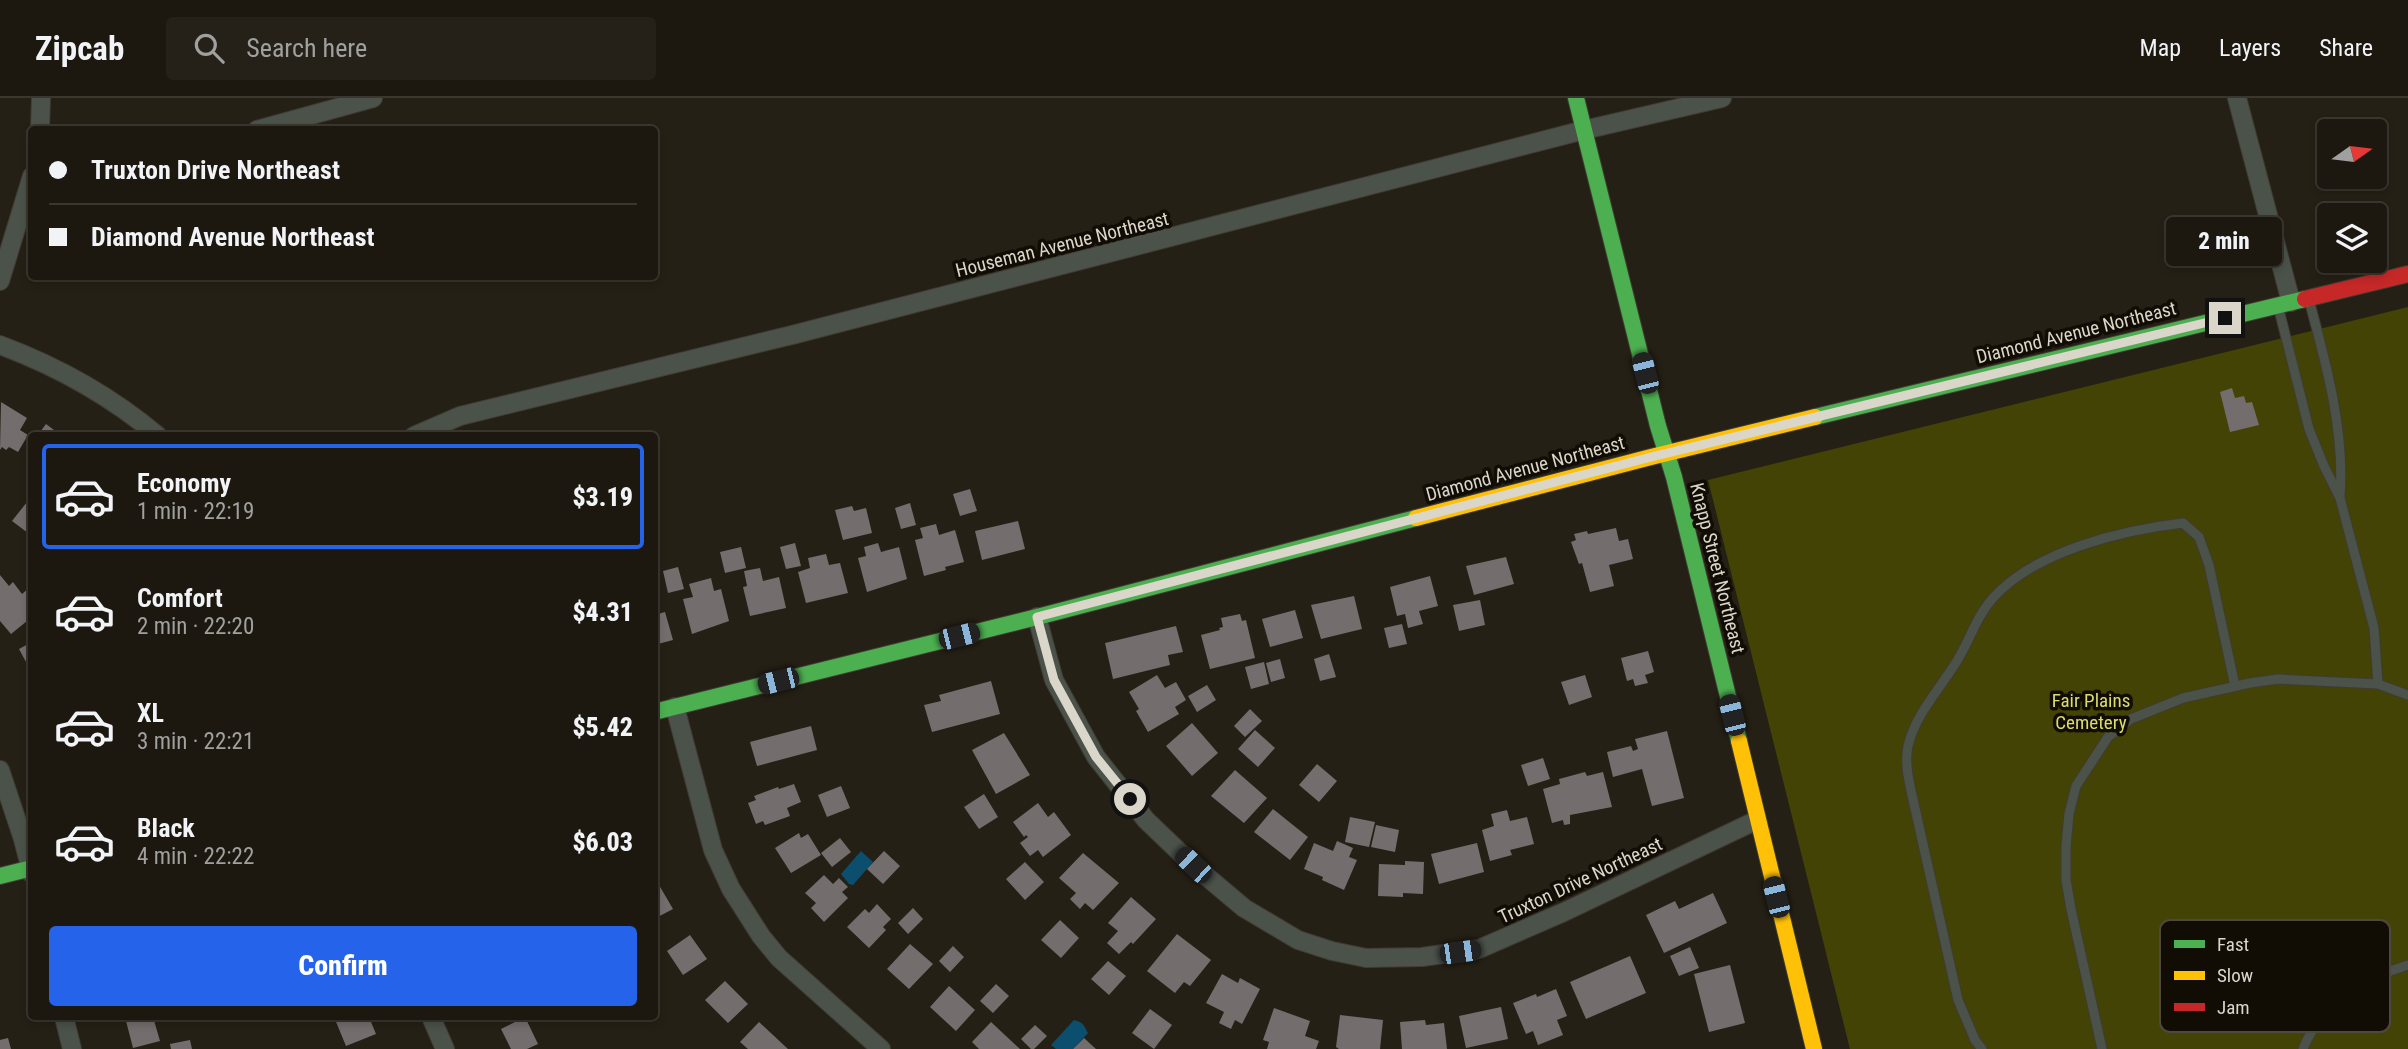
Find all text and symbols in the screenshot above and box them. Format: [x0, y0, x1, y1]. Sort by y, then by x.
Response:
search box [166, 17, 656, 80]
text: Zipcab [35, 29, 124, 68]
icon: search [190, 29, 228, 67]
text: Search here [246, 33, 367, 63]
text: Map [2140, 34, 2181, 62]
text: Layers [2219, 34, 2281, 62]
text: Share [2319, 34, 2373, 62]
north arrow [2317, 119, 2387, 189]
map controls [2317, 119, 2387, 273]
text: Truxton Drive Northeast [91, 155, 340, 185]
button: layers [2317, 203, 2387, 273]
street label: Houseman Avenue Northeast [953, 207, 1171, 282]
callout: 2 min [2167, 216, 2283, 266]
text: Diamond Avenue Northeast [91, 222, 375, 252]
text: 2 min [2198, 228, 2250, 255]
street label: Diamond Avenue Northeast [1974, 297, 2178, 368]
route end [2209, 302, 2241, 334]
car [1630, 350, 1661, 396]
street label: Diamond Avenue Northeast [1423, 431, 1627, 506]
icon: car [53, 465, 116, 528]
text: Economy [137, 468, 231, 498]
street label: Knapp Street Northeast [1685, 480, 1750, 656]
text: $3.19 [572, 482, 633, 512]
text: 1 min · 22:19 [137, 498, 254, 525]
icon: car [53, 580, 116, 643]
text: Comfort [137, 583, 223, 613]
text: $4.31 [572, 597, 633, 627]
text: 2 min · 22:20 [137, 613, 254, 640]
car [937, 621, 982, 651]
car [756, 666, 801, 696]
park label: Fair Plains Cemetery [2052, 689, 2130, 734]
car [1717, 692, 1748, 738]
icon: car [53, 695, 116, 758]
text: XL [137, 698, 164, 728]
text: $5.42 [572, 712, 633, 742]
text: 3 min · 22:21 [137, 728, 254, 755]
route start [1114, 783, 1146, 815]
icon: car [53, 810, 116, 873]
text: Black [137, 813, 195, 843]
text: $6.03 [572, 827, 633, 857]
street label: Truxton Drive Northeast [1495, 832, 1666, 928]
text: 4 min · 22:22 [137, 843, 254, 870]
car [1171, 843, 1216, 887]
car [1761, 874, 1792, 920]
legend [2160, 920, 2390, 1032]
button: Confirm [49, 926, 637, 1006]
text: Fast [2217, 933, 2249, 956]
car [1438, 939, 1483, 965]
text: Slow [2217, 964, 2253, 987]
text: Jam [2217, 996, 2250, 1019]

